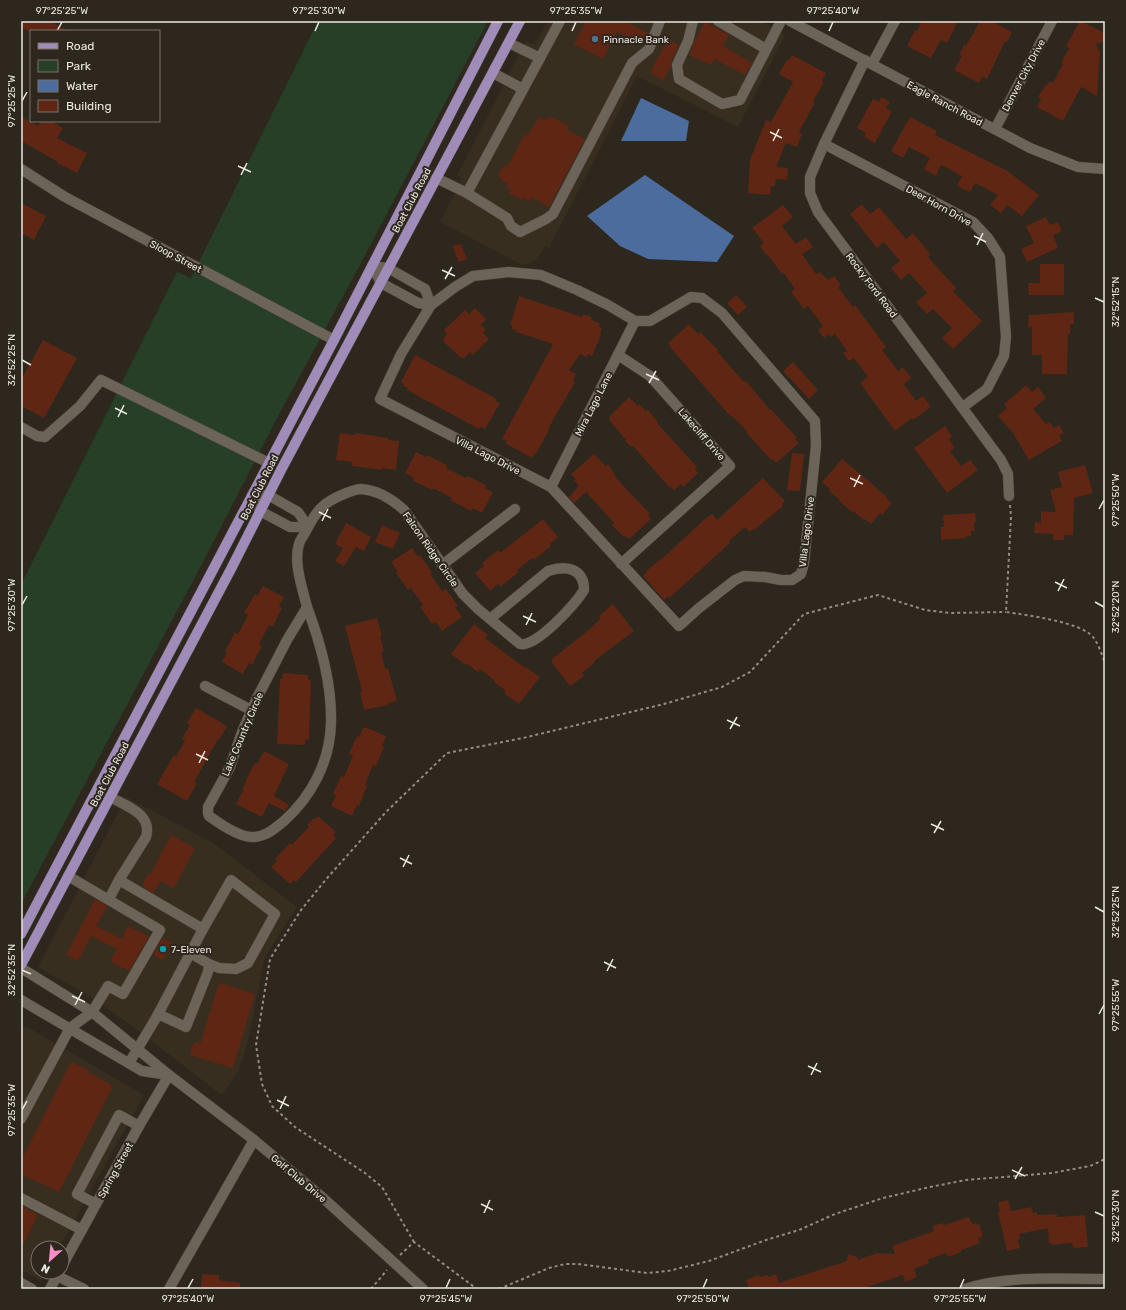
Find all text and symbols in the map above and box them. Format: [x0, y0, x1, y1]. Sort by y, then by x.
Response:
text: 97°25'25"W [36, 5, 88, 17]
text: 97°25'30"W [292, 5, 346, 17]
text: 97°25'35"W [550, 5, 602, 17]
text: 97°25'40"W [807, 5, 859, 17]
legend [30, 30, 160, 122]
marker: Pinnacle Bank [590, 34, 600, 44]
place label: Pinnacle Bank [603, 34, 670, 46]
street label: Denver City Drive [1000, 37, 1048, 114]
text: Road [66, 39, 94, 53]
text: Park [66, 59, 92, 73]
text: 97°25'25"W [6, 75, 18, 127]
text: Water [66, 79, 98, 93]
street label: Eagle Ranch Road [905, 79, 984, 129]
text: Building [66, 99, 112, 113]
street label: Boat Club Road [390, 166, 434, 235]
street label: Deer Horn Drive [904, 183, 974, 229]
street label: Sloop Street [147, 238, 204, 276]
street label: Rocky Ford Road [843, 251, 899, 320]
text: 32°52'15"N [1110, 277, 1122, 327]
text: 32°52'25"N [6, 334, 18, 386]
street label: Mira Lago Lane [573, 370, 615, 438]
street label: Lakecliff Drive [675, 406, 727, 464]
street label: Villa Lago Drive [453, 434, 522, 478]
street label: Boat Club Road [238, 453, 281, 522]
text: 97°25'50"W [1110, 474, 1122, 526]
street label: Villa Lago Drive [797, 496, 817, 568]
street label: Falcon Ridge Circle [400, 510, 461, 590]
text: 97°25'30"W [6, 578, 18, 632]
text: 32°52'20"N [1110, 581, 1122, 633]
street label: Lake Country Circle [220, 690, 266, 778]
street label: Boat Club Road [88, 740, 132, 809]
text: 32°52'25"N [1110, 886, 1122, 938]
text: 32°52'35"N [6, 944, 18, 996]
marker: 7-Eleven [158, 944, 168, 954]
place label: 7-Eleven [171, 944, 211, 956]
text: 97°25'55"W [1110, 979, 1122, 1031]
text: 97°25'35"W [6, 1084, 18, 1136]
street label: Spring Street [96, 1140, 136, 1200]
street label: Golf Club Drive [268, 1152, 329, 1206]
text: 32°52'30"N [1110, 1190, 1122, 1242]
north arrow [30, 1240, 70, 1280]
text: N [39, 1261, 52, 1276]
text: 97°25'40"W [162, 1293, 214, 1305]
text: 97°25'45"W [420, 1293, 472, 1305]
text: 97°25'50"W [677, 1293, 729, 1305]
text: 97°25'55"W [934, 1293, 986, 1305]

